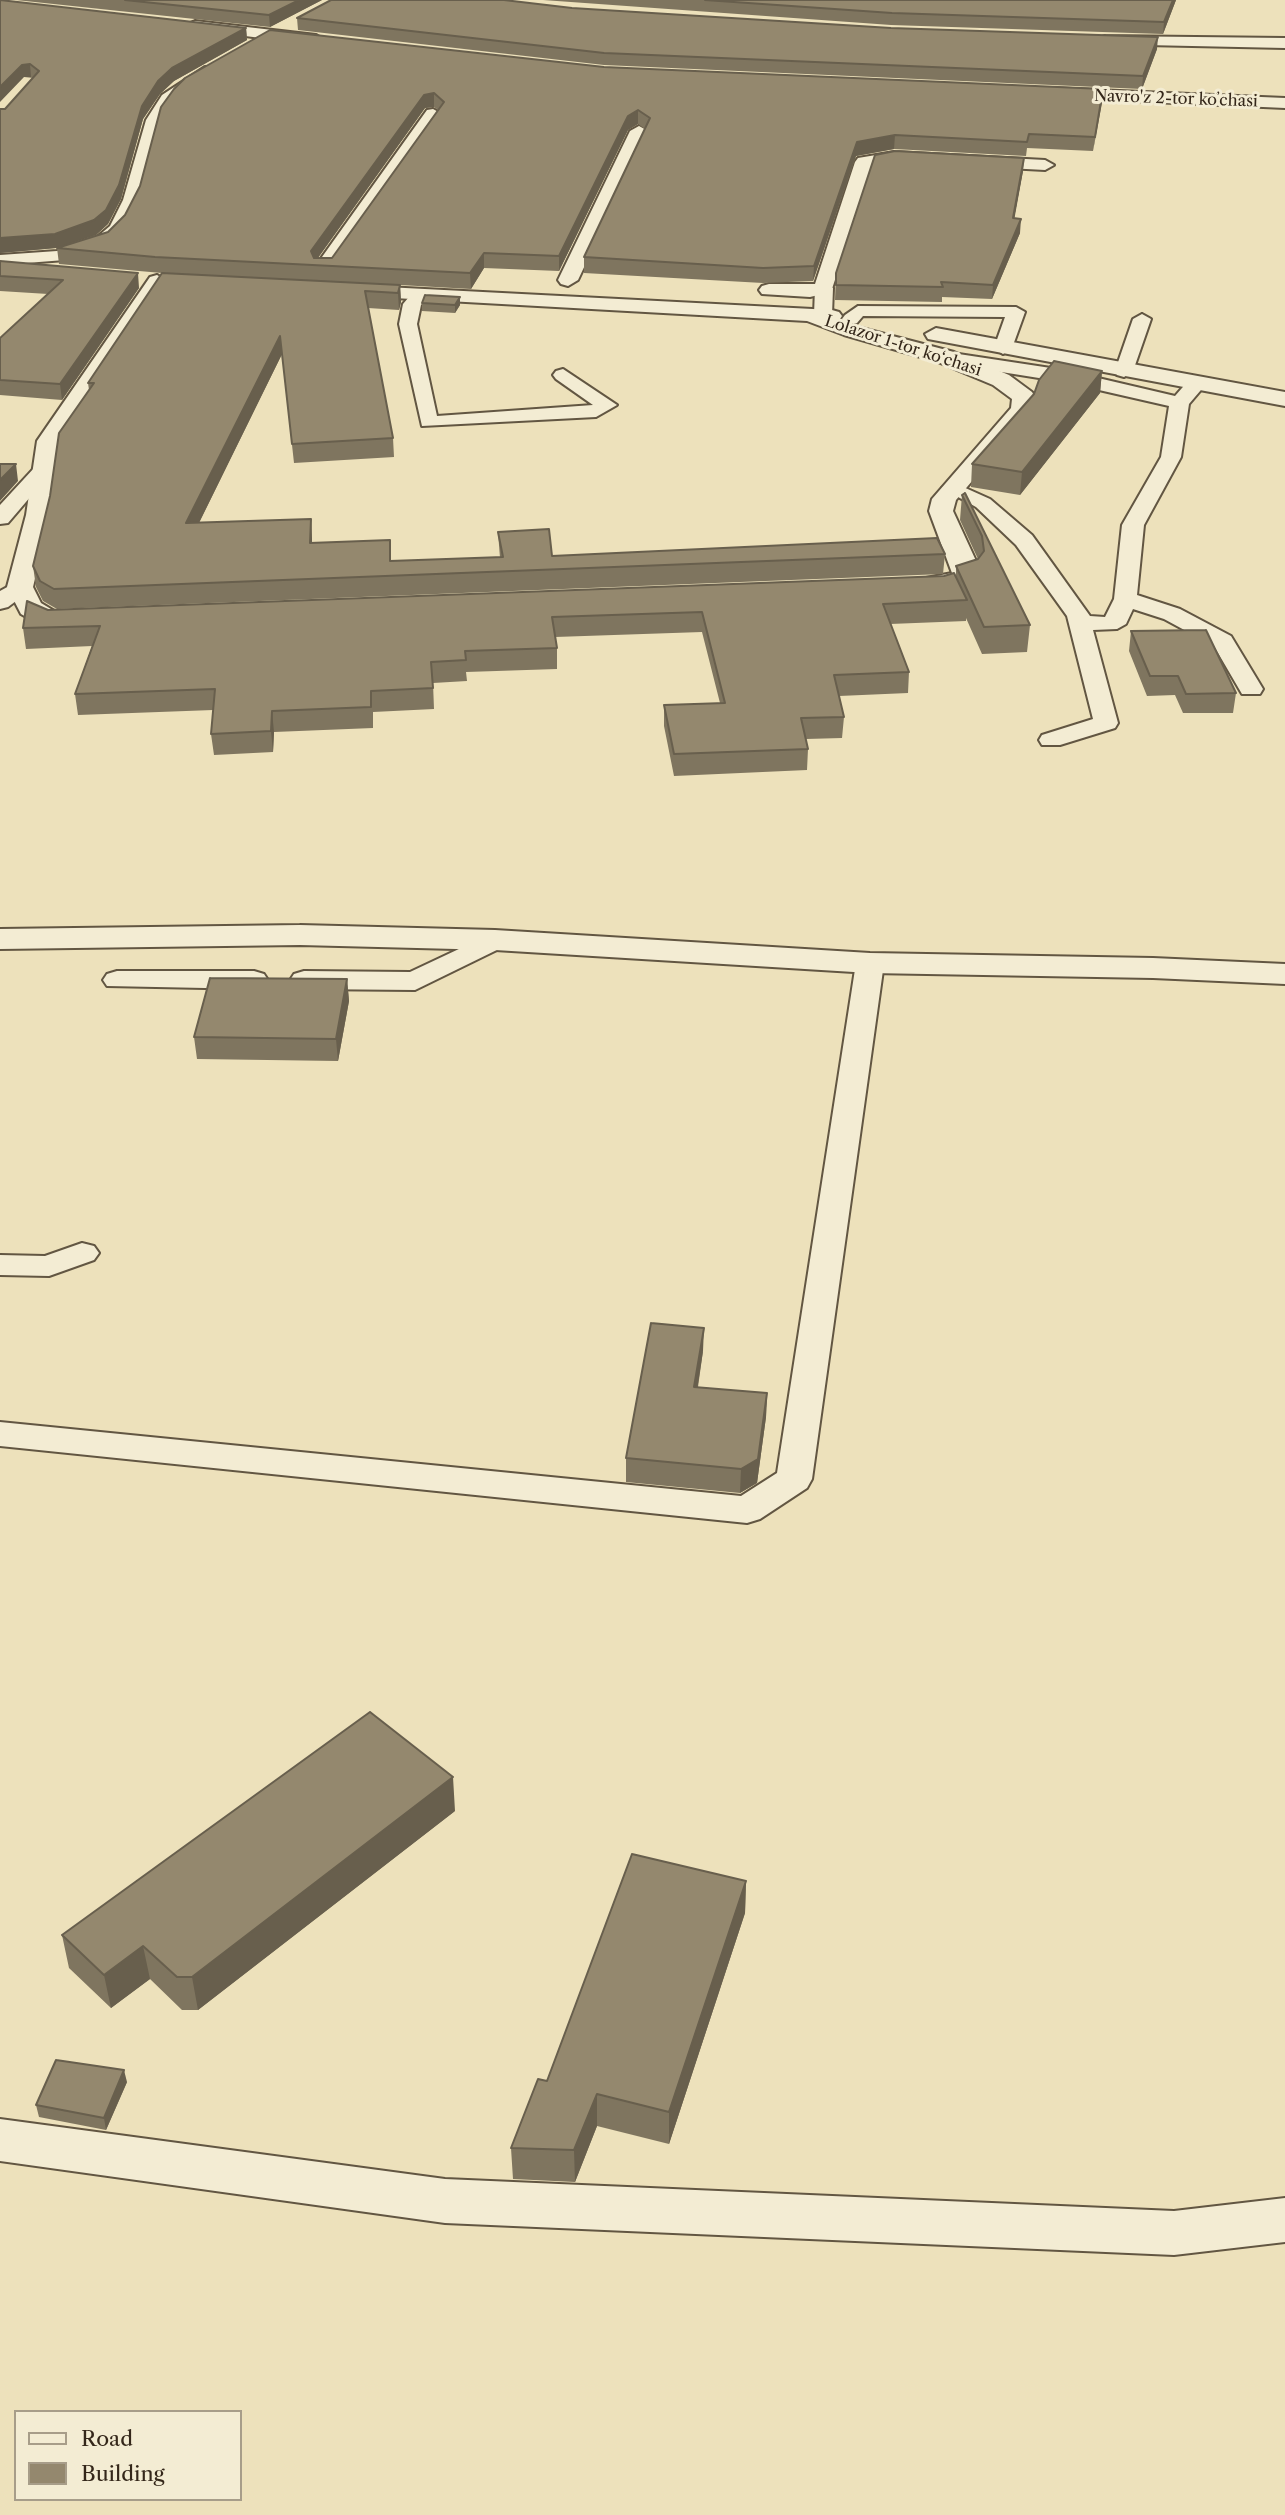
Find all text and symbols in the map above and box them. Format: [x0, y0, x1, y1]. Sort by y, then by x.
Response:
street label: Navro'z 2-tor koʼchasi [1094, 87, 1258, 111]
street label: Lolazor 1-tor ko‘chasi [822, 312, 984, 380]
legend [14, 2410, 242, 2501]
text: Road [81, 2426, 133, 2451]
text: Building [81, 2461, 165, 2486]

